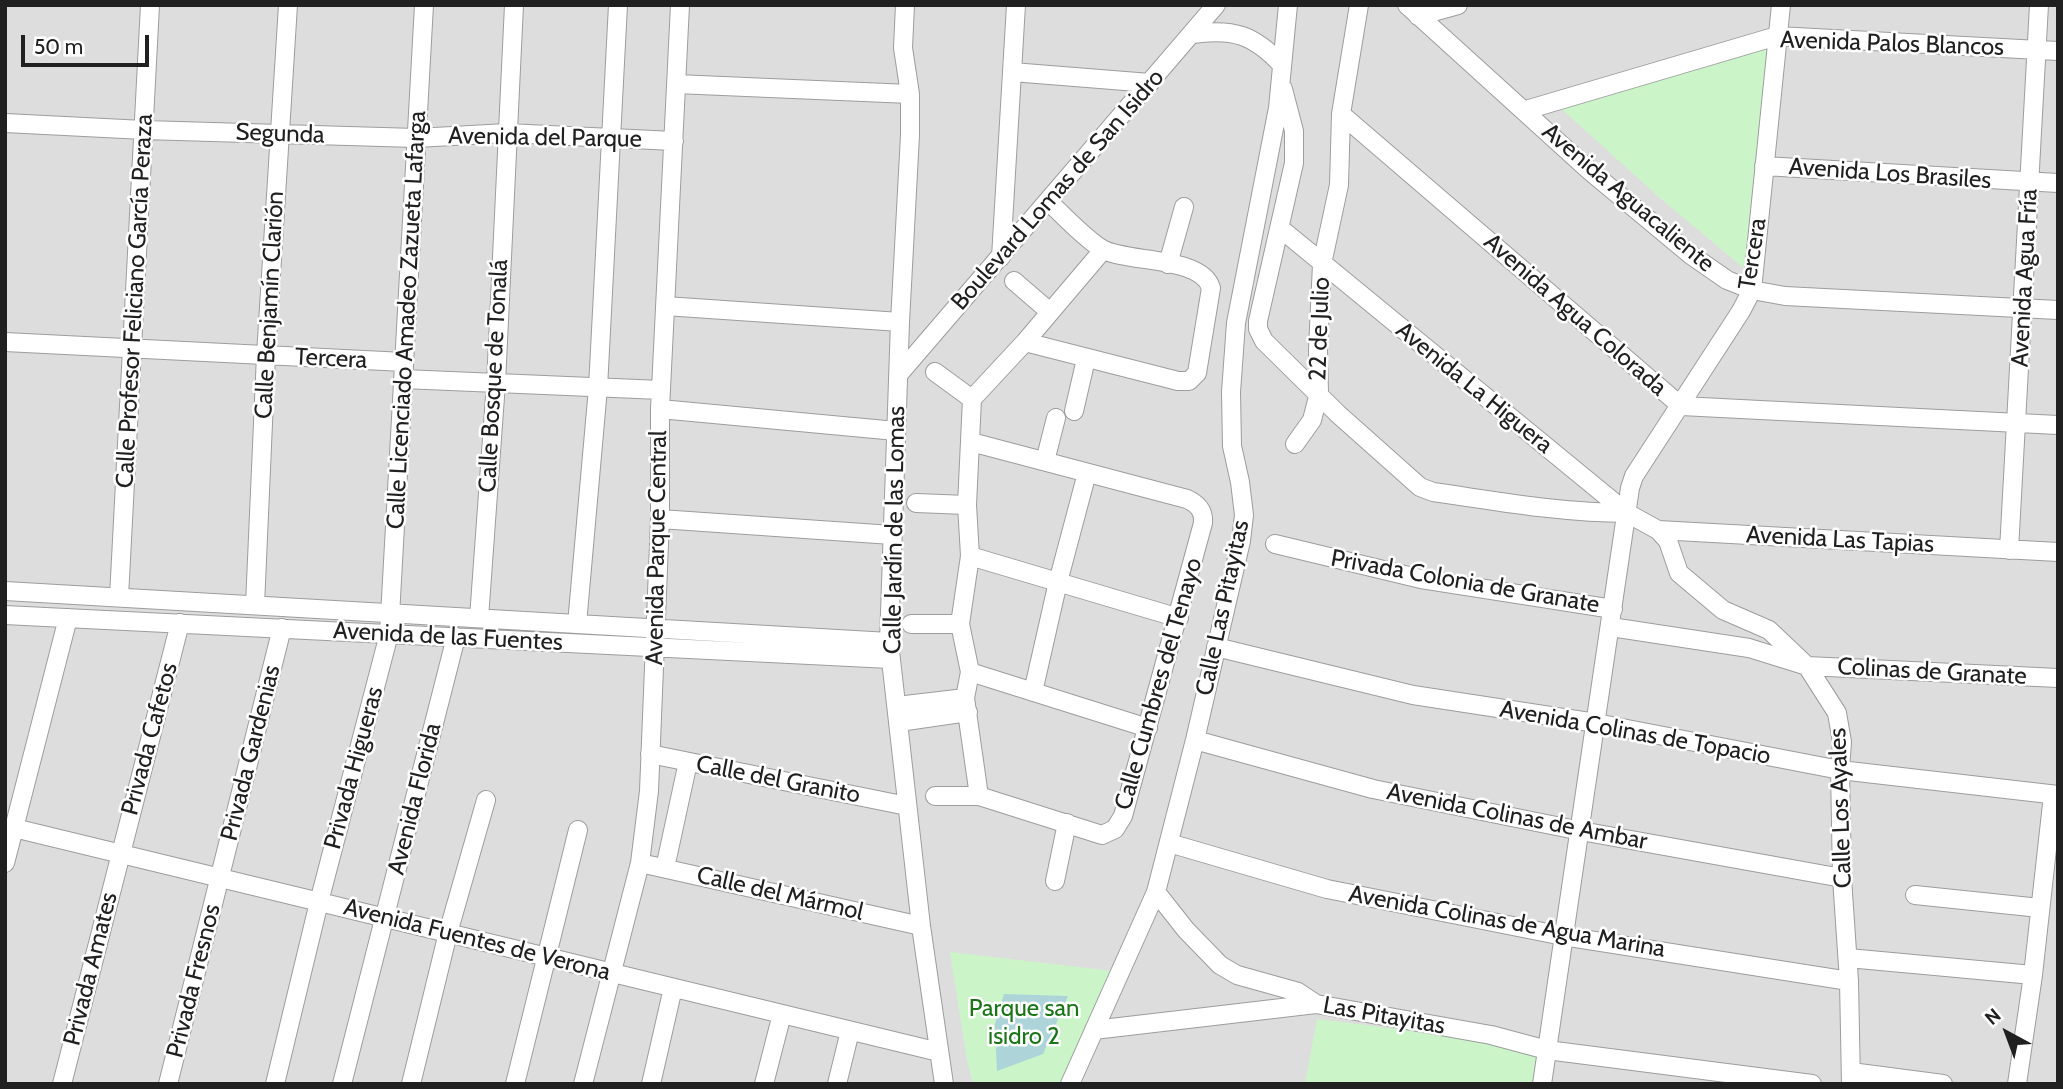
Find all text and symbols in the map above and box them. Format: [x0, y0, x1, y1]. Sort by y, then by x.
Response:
scale bar [24, 21, 152, 65]
street label: Avenida Palos Blancos [1779, 26, 2005, 62]
text: 50 m [34, 34, 83, 59]
street label: Boulevard Lomas de San Isidro [945, 64, 1171, 316]
street label: Calle Licenciado Amadeo Zazueta Lafarga [382, 110, 432, 530]
street label: Calle Profesor Feliciano García Peraza [111, 113, 159, 489]
street label: Avenida Aguacaliente [1536, 117, 1720, 279]
street label: Segunda [235, 118, 325, 150]
street label: Avenida del Parque [448, 122, 642, 154]
street label: Avenida Los Brasiles [1788, 153, 1992, 195]
street label: Avenida Agua Fría [2006, 188, 2044, 368]
street label: Calle Benjamín Clarión [250, 190, 290, 420]
street label: Tercera [1733, 216, 1773, 292]
street label: Avenida Agua Colorada [1478, 228, 1672, 402]
street label: Calle Bosque de Tonalá [474, 259, 514, 493]
street label: 22 de Julio [1304, 277, 1336, 381]
street label: Avenida La Higuera [1390, 316, 1558, 460]
street label: Tercera [294, 343, 368, 375]
street label: Calle Jardín de las Lomas [878, 406, 912, 654]
street label: Avenida Parque Central [641, 430, 673, 666]
street label: Calle Las Pitayitas [1190, 518, 1256, 698]
street label: Avenida Las Tapias [1745, 521, 1935, 559]
street label: Privada Colonia de Granate [1328, 544, 1602, 620]
street label: Calle Cumbres del Tenayo [1109, 555, 1209, 813]
street label: Avenida de las Fuentes [332, 617, 564, 657]
street label: Colinas de Granate [1837, 653, 2027, 691]
street label: Privada Cafetos [116, 659, 184, 819]
street label: Privada Gardenias [215, 662, 287, 844]
street label: Privada Higueras [318, 684, 390, 852]
street label: Avenida Colinas de Topacio [1497, 695, 1773, 771]
street label: Avenida Florida [382, 720, 448, 878]
street label: Calle Los Ayales [1824, 727, 1858, 889]
street label: Calle del Granito [694, 750, 862, 810]
street label: Avenida Colinas de Ambar [1384, 778, 1650, 856]
street label: Calle del Mármol [694, 861, 866, 927]
street label: Avenida Colinas de Agua Marina [1347, 880, 1667, 964]
street label: Privada Amates [58, 889, 124, 1049]
street label: Avenida Fuentes de Verona [341, 893, 613, 987]
street label: Privada Fresnos [161, 901, 227, 1061]
street label: Las Pitayitas [1321, 991, 1447, 1041]
park label: Parque san isidro 2 [969, 995, 1079, 1051]
north arrow [1972, 998, 2042, 1068]
text: N [1980, 1004, 2006, 1030]

